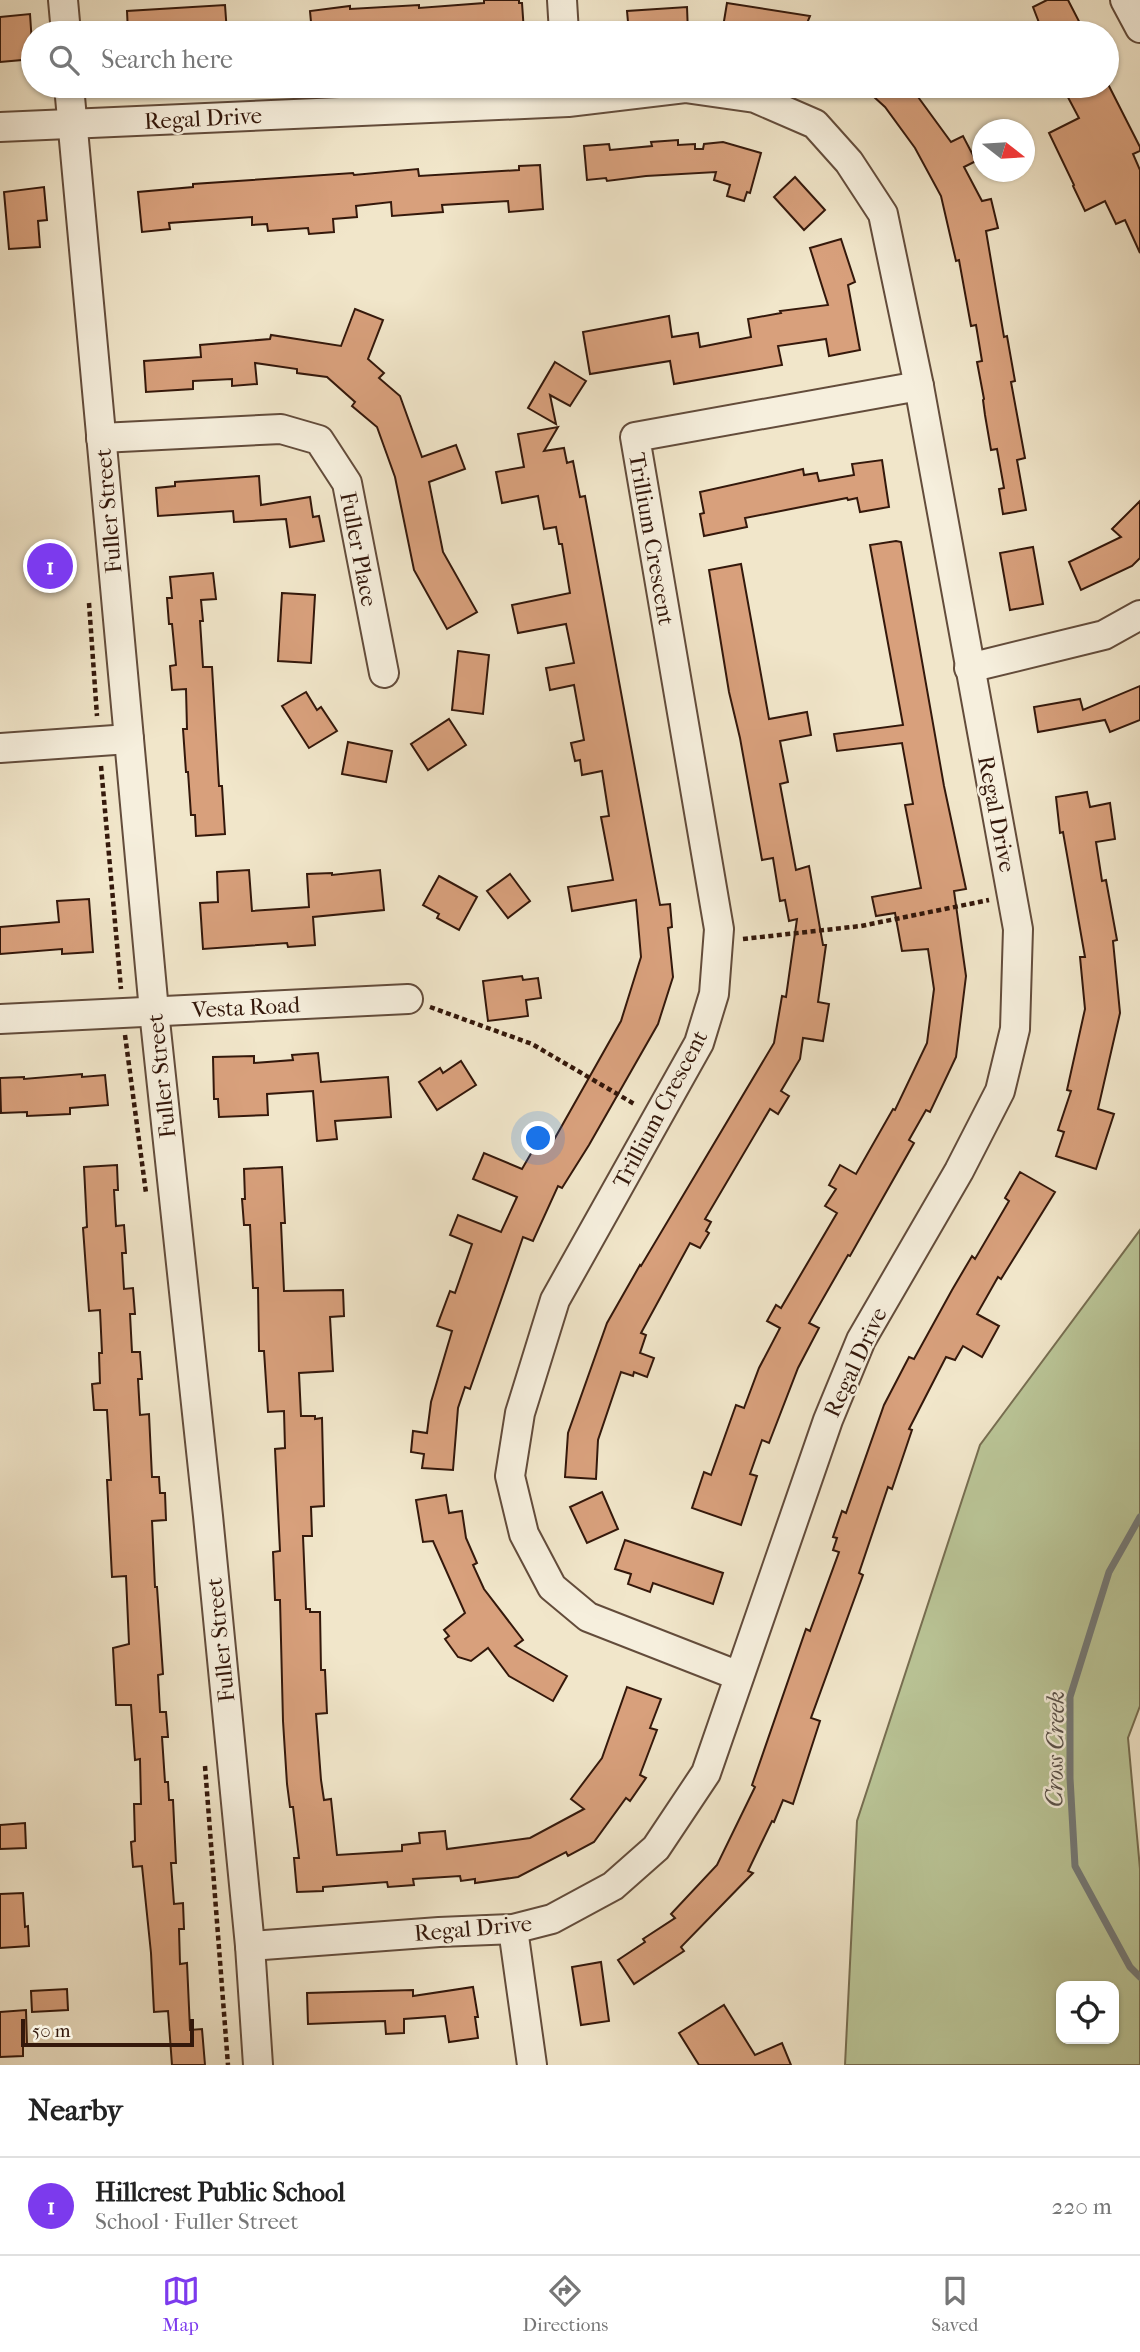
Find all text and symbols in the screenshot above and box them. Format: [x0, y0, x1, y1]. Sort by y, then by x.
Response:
search box [21, 21, 1119, 98]
icon: search [45, 41, 83, 79]
text: Search here [101, 44, 233, 75]
street label: Regal Drive [143, 102, 263, 135]
north arrow [972, 119, 1035, 182]
street label: Fuller Street [90, 448, 127, 574]
street label: Trillium Crescent [623, 451, 680, 627]
street label: Fuller Place [334, 489, 383, 609]
pin: 1 [27, 540, 73, 592]
street label: Regal Drive [972, 754, 1021, 875]
street label: Vesta Road [190, 991, 301, 1024]
street label: Fuller Street [142, 1013, 181, 1139]
street label: Trillium Crescent [608, 1026, 713, 1193]
your location [521, 1121, 555, 1155]
street label: Regal Drive [818, 1303, 893, 1421]
street label: Fuller Street [201, 1577, 240, 1703]
water label: Cross Creek [1040, 1691, 1070, 1807]
street label: Regal Drive [413, 1910, 533, 1947]
map controls [1056, 1981, 1119, 2044]
button: locate [1056, 1981, 1119, 2044]
scale bar [21, 2016, 194, 2048]
text: 50 m [32, 2020, 71, 2042]
text: Nearby [28, 2093, 123, 2128]
text: Hillcrest Public School [95, 2177, 345, 2208]
text: 1 [47, 2193, 55, 2220]
text: 220 m [1052, 2193, 1112, 2220]
text: School · Fuller Street [95, 2208, 298, 2235]
tab: Map [162, 2272, 200, 2336]
tab: Directions [523, 2272, 608, 2336]
tab: Saved [931, 2272, 978, 2336]

